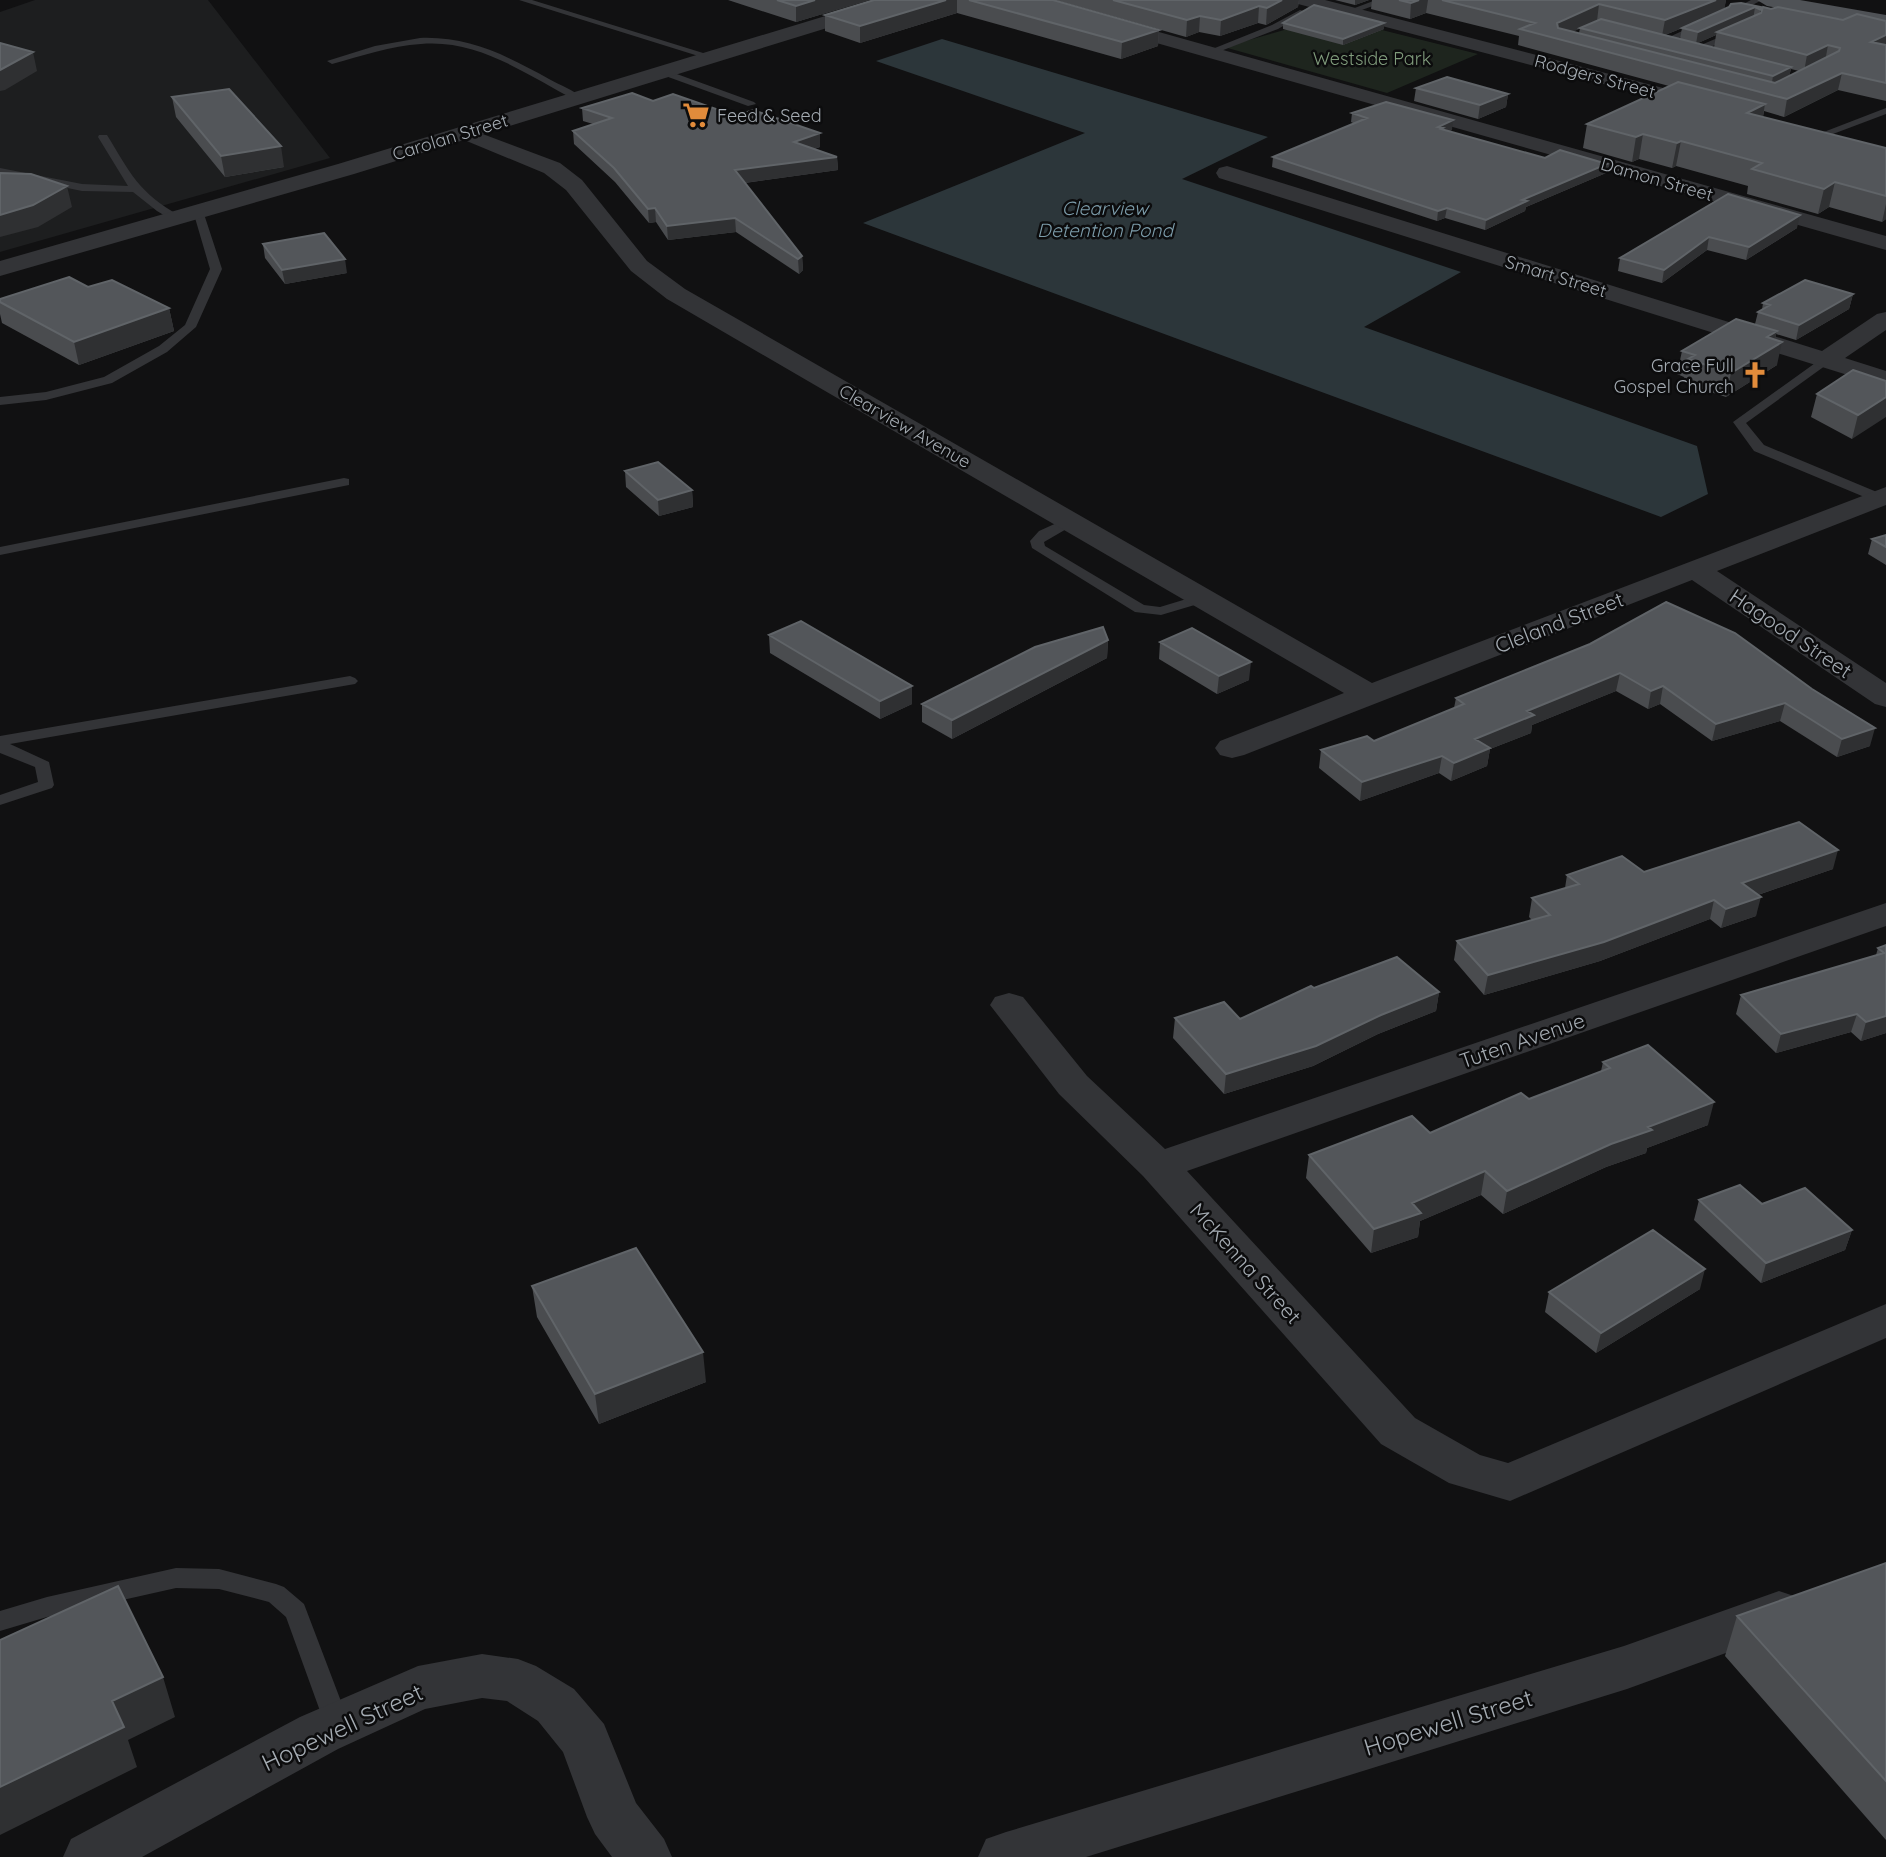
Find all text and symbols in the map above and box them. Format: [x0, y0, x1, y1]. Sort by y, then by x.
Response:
park label: Westside Park [1313, 47, 1431, 70]
street label: Rodgers Street [1532, 49, 1658, 103]
supermarket icon: Feed & Seed [681, 100, 711, 130]
place label: Feed & Seed [717, 104, 822, 127]
street label: Carolan Street [389, 109, 511, 165]
street label: Damon Street [1598, 152, 1716, 206]
water label: Clearview Detention Pond [1037, 196, 1175, 242]
street label: Smart Street [1503, 250, 1609, 302]
place label: Grace Full Gospel Church [1614, 354, 1734, 398]
church icon: Grace Full Gospel Church [1740, 360, 1770, 390]
street label: Clearview Avenue [835, 379, 975, 473]
street label: Hagood Street [1725, 583, 1857, 683]
street label: Cleland Street [1491, 586, 1627, 658]
street label: Tuten Avenue [1456, 1006, 1588, 1074]
street label: McKenna Street [1185, 1197, 1307, 1329]
street label: Hopewell Street [257, 1676, 427, 1778]
street label: Hopewell Street [1360, 1682, 1536, 1762]

